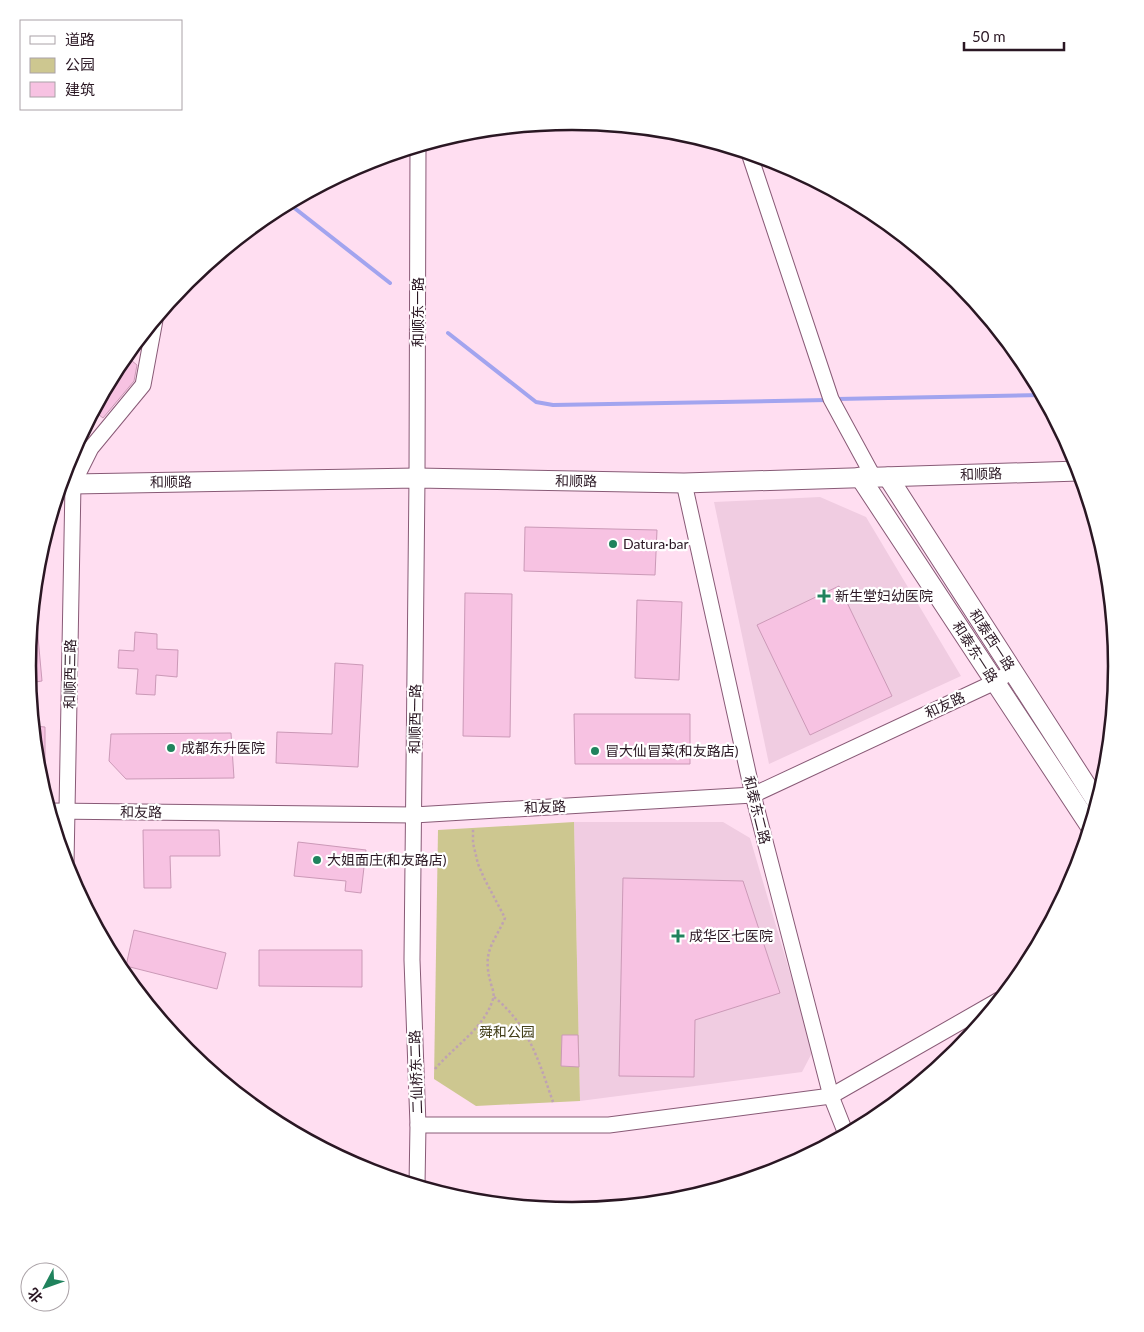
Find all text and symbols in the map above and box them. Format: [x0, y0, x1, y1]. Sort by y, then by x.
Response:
legend [20, 20, 182, 110]
scale bar [964, 20, 1064, 52]
text: 50 m [972, 27, 1006, 45]
text: 道路 [65, 30, 95, 48]
text: 公园 [65, 55, 95, 73]
text: 建筑 [65, 80, 95, 98]
street label: 和顺东一路 [409, 277, 426, 347]
street label: 和顺路 [960, 464, 1002, 483]
street label: 和顺路 [555, 472, 597, 489]
street label: 和顺路 [150, 473, 192, 490]
place label: Datura·bar [623, 535, 689, 552]
marker: Datura·bar [607, 538, 619, 550]
place label: 新生堂妇幼医院 [835, 587, 933, 604]
marker: 新生堂妇幼医院 [817, 589, 831, 603]
street label: 和泰西一路 [966, 606, 1019, 674]
street label: 和泰东一路 [949, 618, 1002, 686]
street label: 和顺西三路 [60, 639, 79, 709]
street label: 和顺西一路 [405, 684, 424, 754]
street label: 和友路 [922, 688, 967, 721]
place label: 成都东升医院 [181, 739, 265, 756]
marker: 成都东升医院 [165, 742, 177, 754]
place label: 冒大仙冒菜(和友路店) [605, 742, 739, 759]
marker: 冒大仙冒菜(和友路店) [589, 745, 601, 757]
street label: 和泰东二路 [741, 774, 774, 846]
street label: 和友路 [524, 797, 566, 816]
street label: 和友路 [120, 803, 162, 820]
place label: 大姐面庄(和友路店) [327, 851, 447, 868]
marker: 大姐面庄(和友路店) [311, 854, 323, 866]
place label: 成华区七医院 [689, 927, 773, 944]
marker: 成华区七医院 [671, 929, 685, 943]
park label: 舜和公园 [479, 1023, 535, 1040]
street label: 二仙桥东二路 [406, 1030, 425, 1114]
north arrow [20, 1262, 70, 1312]
text: 北 [24, 1285, 46, 1307]

